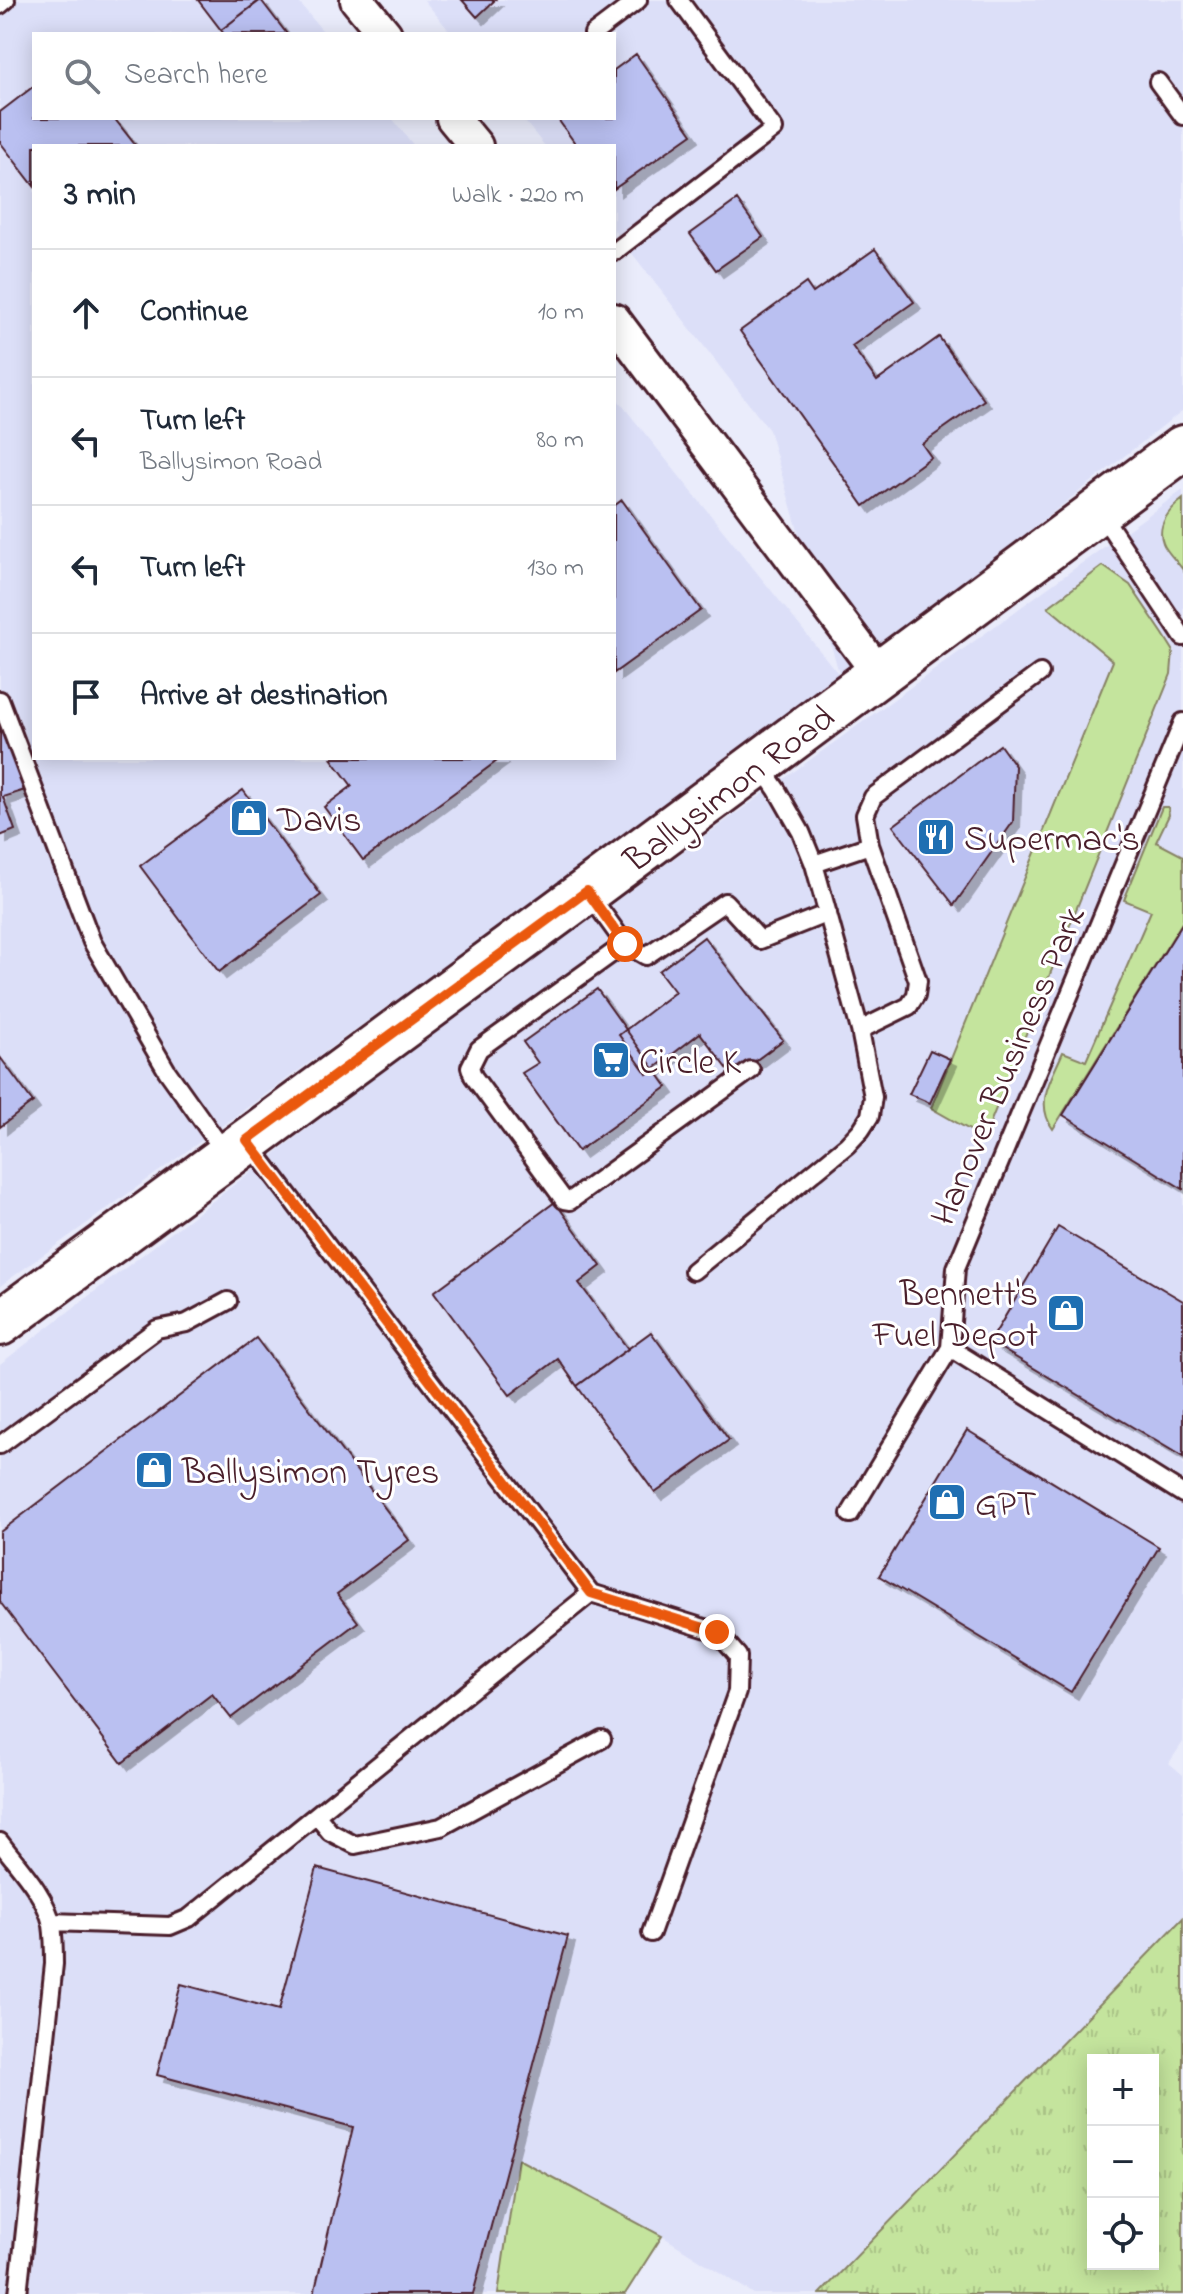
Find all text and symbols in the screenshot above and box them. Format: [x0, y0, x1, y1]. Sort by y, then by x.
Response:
search box [32, 32, 616, 120]
icon: search [60, 54, 104, 98]
text: Search here [124, 54, 268, 98]
text: 3 min [64, 171, 136, 221]
text: Walk · 220 m [452, 177, 584, 215]
icon: ahead [64, 291, 108, 335]
text: Continue [140, 291, 248, 335]
text: 10 m [538, 294, 584, 332]
text: Turn left [140, 400, 245, 444]
icon: left [64, 419, 108, 463]
text: 80 m [536, 422, 584, 460]
text: Ballysimon Road [140, 444, 322, 482]
icon: left [64, 547, 108, 591]
text: Turn left [140, 547, 245, 591]
text: 130 m [527, 550, 584, 588]
icon: arrive [64, 675, 108, 719]
text: Arrive at destination [140, 675, 388, 719]
street label: Ballysimon Road [613, 694, 847, 888]
place label: Davis [276, 796, 362, 849]
shop icon: Davis [228, 797, 270, 839]
place label: Supermac's [964, 815, 1140, 868]
restaurant icon: Supermac's [915, 816, 957, 858]
street label: Hanover Business Park [919, 899, 1101, 1235]
route start [607, 926, 643, 962]
place label: Circle K [639, 1038, 742, 1091]
supermarket icon: Circle K [590, 1039, 632, 1081]
place label: Bennett's Fuel Depot [872, 1270, 1038, 1364]
shop icon: Bennett's Fuel Depot [1045, 1292, 1087, 1334]
place label: Ballysimon Tyres [181, 1448, 439, 1501]
shop icon: Ballysimon Tyres [133, 1449, 175, 1491]
place label: GPT [975, 1480, 1037, 1533]
shop icon: GPT [926, 1481, 968, 1523]
route end [699, 1614, 735, 1650]
map controls [1087, 2054, 1159, 2270]
button: + [1087, 2054, 1159, 2126]
button: − [1087, 2126, 1159, 2198]
button: locate [1087, 2198, 1159, 2270]

